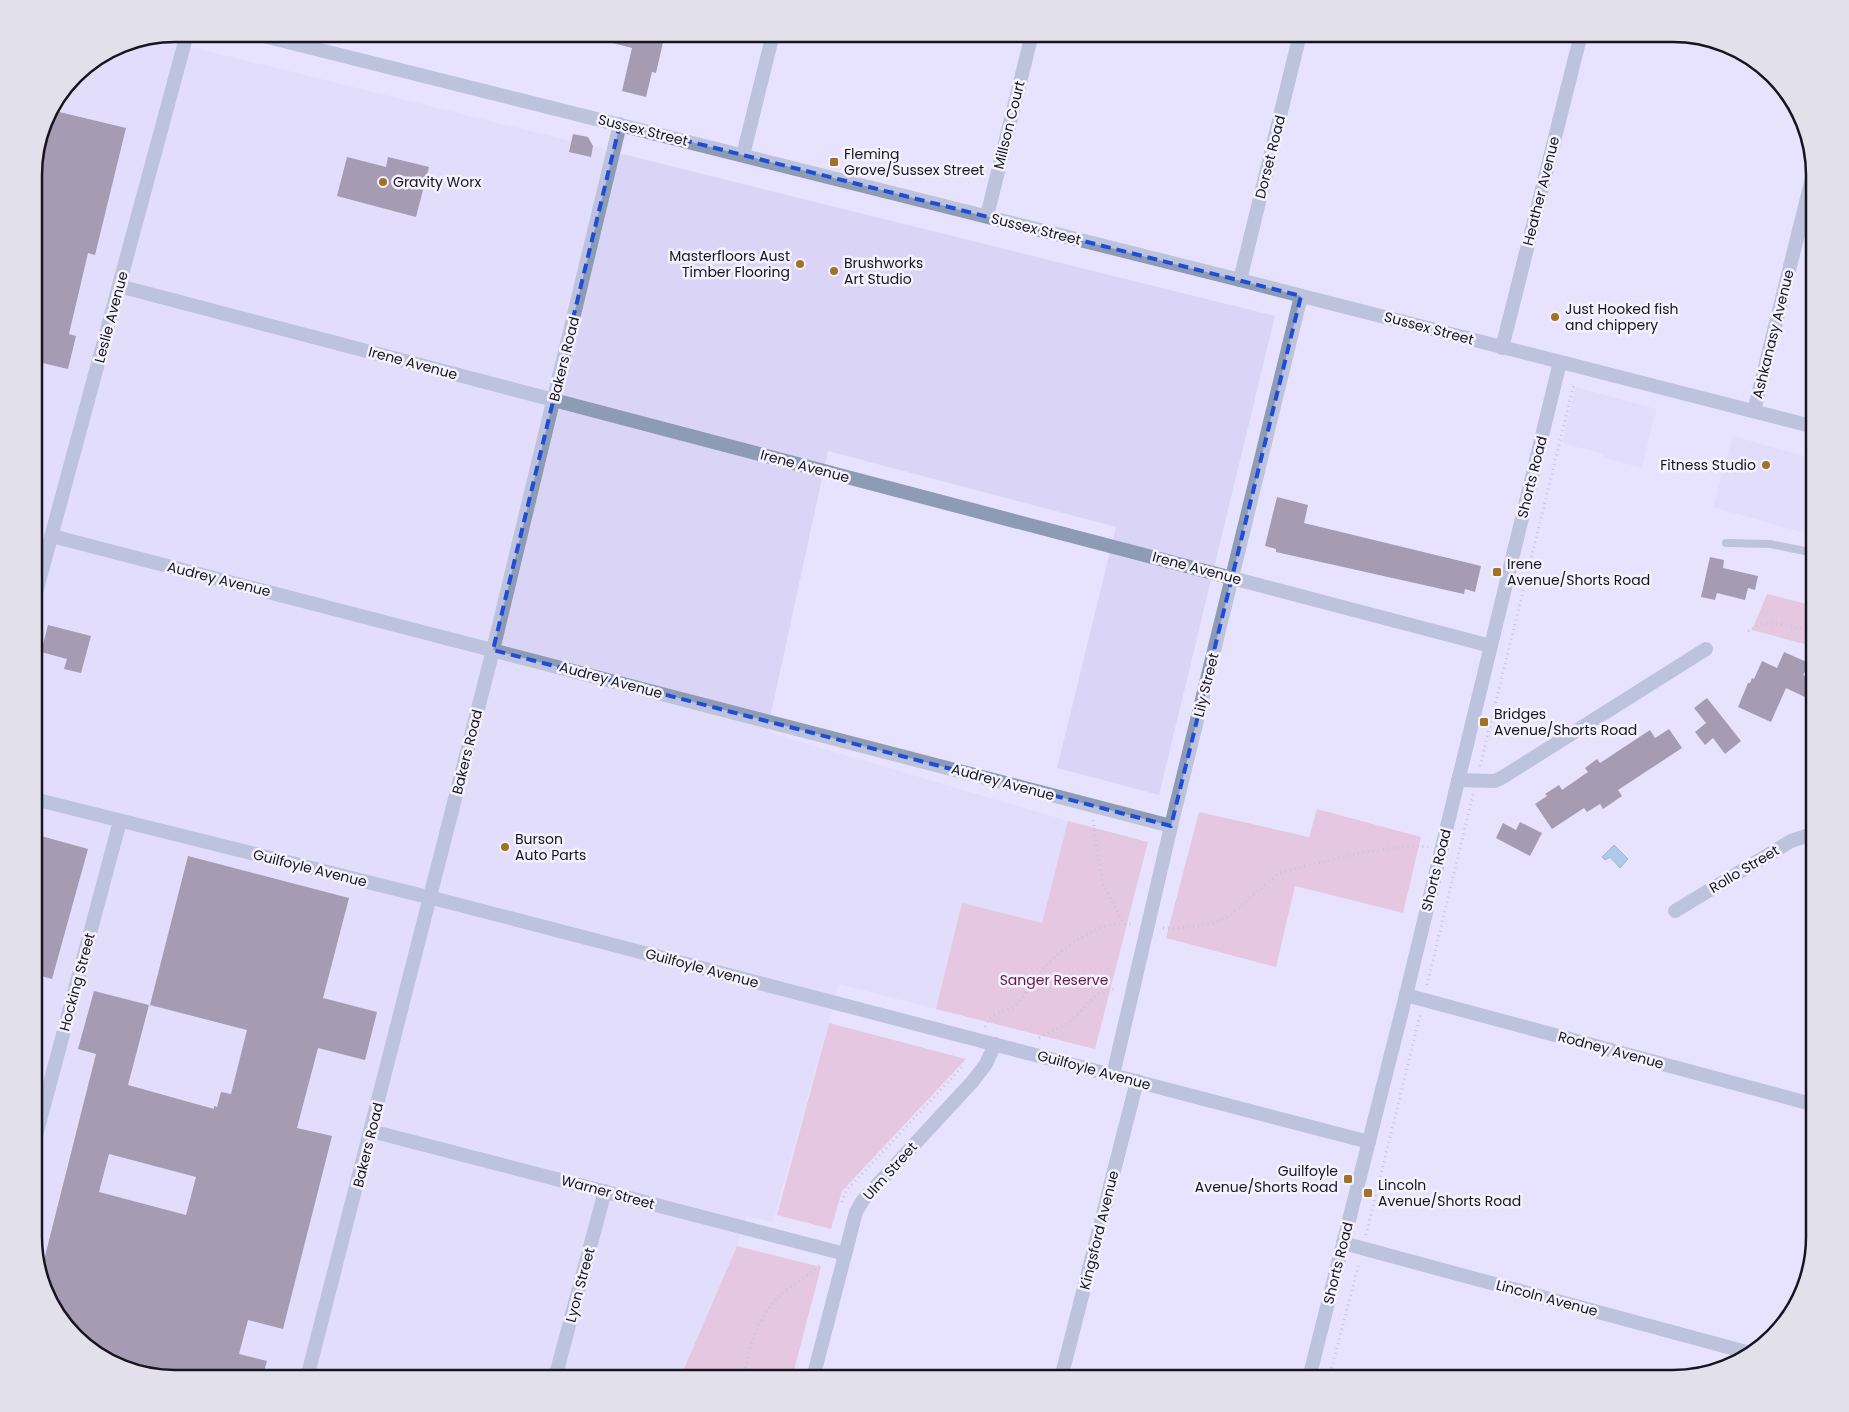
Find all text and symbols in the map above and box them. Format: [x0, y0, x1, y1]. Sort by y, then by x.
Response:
street label: Millson Court [988, 79, 1030, 171]
street label: Sussex Street [596, 109, 690, 151]
street label: Dorset Road [1250, 113, 1290, 201]
street label: Heather Avenue [1518, 134, 1564, 248]
place label: Fleming Grove/Sussex Street [844, 144, 984, 180]
marker: Fleming Grove/Sussex Street [828, 156, 840, 168]
place label: Gravity Worx [393, 172, 481, 192]
marker: Gravity Worx [377, 176, 389, 188]
street label: Sussex Street [989, 208, 1083, 250]
place label: Masterfloors Aust Timber Flooring [669, 246, 790, 282]
place label: Brushworks Art Studio [844, 253, 923, 289]
marker: Masterfloors Aust Timber Flooring [794, 258, 806, 270]
marker: Brushworks Art Studio [828, 265, 840, 277]
street label: Ashkanasy Avenue [1747, 267, 1799, 401]
street label: Leslie Avenue [89, 269, 133, 365]
place label: Just Hooked fish and chippery [1565, 299, 1679, 335]
street label: Sussex Street [1382, 306, 1476, 350]
marker: Just Hooked fish and chippery [1549, 311, 1561, 323]
street label: Bakers Road [544, 315, 584, 403]
street label: Irene Avenue [366, 342, 460, 385]
street label: Shorts Road [1512, 434, 1552, 520]
street label: Irene Avenue [758, 445, 852, 488]
place label: Fitness Studio [1660, 455, 1756, 475]
marker: Fitness Studio [1760, 459, 1772, 471]
street label: Irene Avenue [1150, 547, 1244, 590]
place label: Irene Avenue/Shorts Road [1507, 554, 1650, 590]
street label: Audrey Avenue [165, 556, 273, 602]
marker: Irene Avenue/Shorts Road [1491, 566, 1503, 578]
street label: Lily Street [1188, 651, 1224, 719]
street label: Audrey Avenue [557, 657, 665, 703]
place label: Bridges Avenue/Shorts Road [1494, 704, 1637, 740]
street label: Bakers Road [447, 708, 487, 796]
marker: Bridges Avenue/Shorts Road [1478, 716, 1490, 728]
street label: Audrey Avenue [949, 759, 1057, 805]
street label: Shorts Road [1416, 827, 1456, 913]
place label: Burson Auto Parts [515, 829, 586, 865]
street label: Rollo Street [1705, 840, 1783, 898]
marker: Burson Auto Parts [499, 841, 511, 853]
street label: Guilfoyle Avenue [251, 844, 369, 892]
street label: Hocking Street [54, 931, 100, 1033]
street label: Guilfoyle Avenue [643, 943, 761, 993]
park label: Sanger Reserve [1000, 970, 1109, 990]
street label: Rodney Avenue [1556, 1026, 1666, 1074]
street label: Guilfoyle Avenue [1035, 1045, 1153, 1095]
street label: Bakers Road [348, 1101, 388, 1189]
street label: Ulm Street [858, 1138, 922, 1204]
place label: Guilfoyle Avenue/Shorts Road [1195, 1161, 1338, 1197]
street label: Kingsford Avenue [1075, 1168, 1124, 1292]
street label: Warner Street [559, 1170, 657, 1214]
marker: Guilfoyle Avenue/Shorts Road [1342, 1173, 1354, 1185]
place label: Lincoln Avenue/Shorts Road [1378, 1175, 1521, 1211]
marker: Lincoln Avenue/Shorts Road [1362, 1187, 1374, 1199]
street label: Shorts Road [1318, 1220, 1358, 1306]
street label: Lyon Street [560, 1245, 600, 1325]
street label: Lincoln Avenue [1494, 1275, 1600, 1321]

